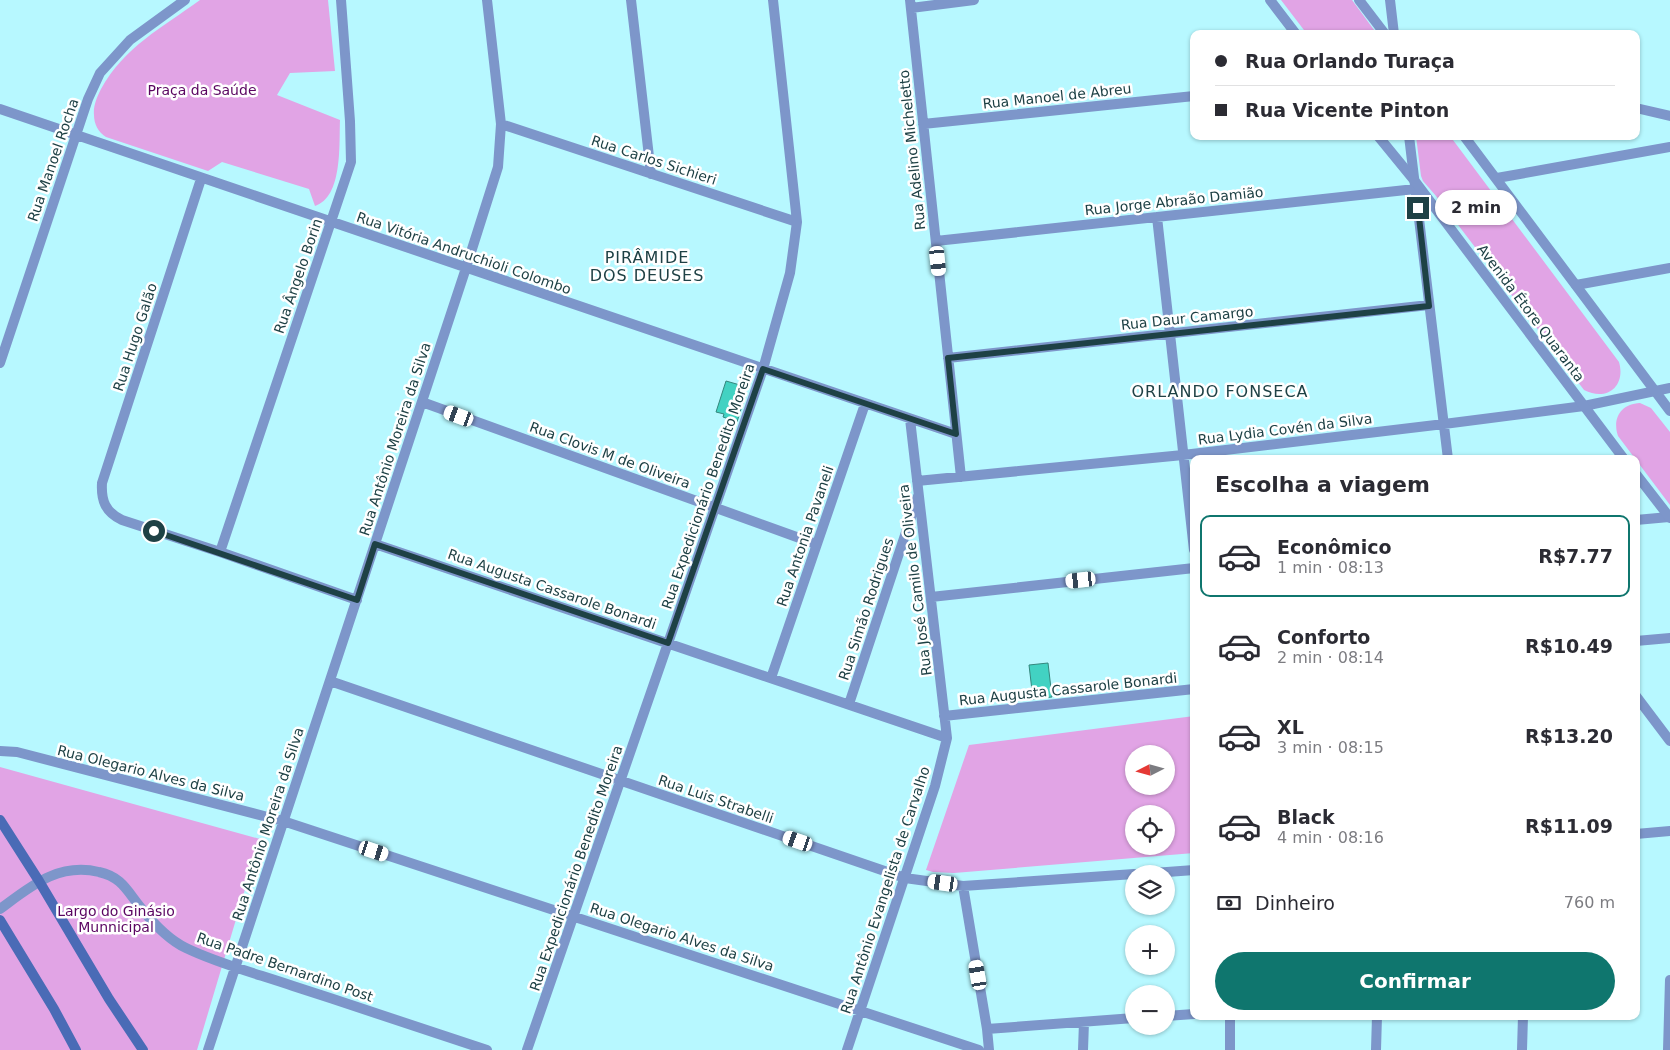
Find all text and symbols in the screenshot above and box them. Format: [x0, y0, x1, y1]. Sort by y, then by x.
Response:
text: Rua Orlando Turaça [1245, 50, 1455, 72]
street label: Rua Adelino Micheletto [896, 69, 928, 231]
street label: Rua Manoel de Abreu [982, 80, 1132, 112]
park label: Praça da Saúde [147, 82, 257, 98]
street label: Rua Manoel Rocha [24, 96, 82, 224]
text: Rua Vicente Pinton [1245, 99, 1449, 121]
street label: Rua Carlos Sichieri [589, 132, 719, 188]
street label: Rua Jorge Abraão Damião [1084, 184, 1264, 218]
callout: 2 min [1436, 190, 1518, 226]
route end [1407, 197, 1429, 219]
text: 2 min [1451, 198, 1501, 217]
street label: Rua Vitória Andruchioli Colombo [355, 209, 573, 297]
street label: Rua Ângelo Borin [270, 216, 325, 336]
street label: Avenida Étore Quaranta [1474, 241, 1588, 385]
car [928, 245, 947, 277]
district label: PIRÂMIDE DOS DEUSES [590, 248, 704, 285]
street label: Rua Hugo Galão [110, 281, 160, 393]
street label: Rua Daur Camargo [1120, 303, 1254, 333]
street label: Rua Antônio Moreira da Silva [356, 340, 434, 538]
street label: Rua Expedicionário Benedito Moreira [658, 361, 758, 611]
district label: ORLANDO FONSECA [1131, 382, 1309, 401]
car [442, 404, 475, 428]
street label: Rua Lydia Covén da Silva [1197, 410, 1373, 448]
street label: Rua Clovis M de Oliveira [528, 418, 692, 492]
street label: Rua Antonia Pavaneli [773, 464, 837, 608]
text: Escolha a viagem [1215, 472, 1430, 497]
street label: Rua José Camilo de Oliveira [895, 483, 935, 677]
route start [143, 520, 165, 542]
icon: car [1217, 534, 1262, 579]
street label: Rua Simão Rodrigues [835, 536, 897, 682]
text: Econômico [1277, 536, 1392, 558]
text: R$7.77 [1538, 545, 1613, 567]
street label: Rua Augusta Cassarole Bonardi [446, 546, 658, 632]
text: 1 min · 08:13 [1277, 558, 1384, 577]
car [1065, 571, 1096, 589]
icon: car [1217, 624, 1262, 669]
text: Conforto [1277, 626, 1370, 648]
text: R$10.49 [1525, 635, 1613, 657]
text: 2 min · 08:14 [1277, 648, 1384, 667]
street label: Rua Augusta Cassarole Bonardi [958, 670, 1178, 708]
icon: car [1217, 714, 1262, 759]
text: XL [1277, 716, 1304, 738]
street label: Rua Antônio Moreira da Silva [229, 725, 307, 923]
text: R$13.20 [1525, 725, 1613, 747]
text: 3 min · 08:15 [1277, 738, 1384, 757]
street label: Rua Olegario Alves da Silva [56, 742, 246, 804]
street label: Rua Expedicionário Benedito Moreira [526, 743, 626, 993]
north arrow [1125, 745, 1175, 795]
map controls [1125, 745, 1175, 1035]
street label: Rua Antônio Evangelista de Carvalho [837, 764, 933, 1016]
street label: Rua Luis Strabelli [656, 772, 776, 826]
icon: car [1217, 804, 1262, 849]
button: locate [1125, 805, 1175, 855]
text: Black [1277, 806, 1335, 828]
text: R$11.09 [1525, 815, 1613, 837]
text: 4 min · 08:16 [1277, 828, 1384, 847]
car [781, 829, 814, 853]
car [357, 839, 390, 863]
button: layers [1125, 865, 1175, 915]
car [927, 873, 958, 893]
icon: cash [1215, 889, 1243, 917]
text: Dinheiro [1255, 892, 1335, 914]
text: 760 m [1564, 893, 1615, 912]
street label: Rua Olegario Alves da Silva [588, 900, 776, 974]
park label: Largo do Ginásio Munnicipal [57, 903, 175, 935]
button: + [1125, 925, 1175, 975]
street label: Rua Padre Bernardino Post [195, 929, 376, 1005]
button: Confirmar [1215, 952, 1615, 1010]
car [968, 959, 987, 991]
button: − [1125, 985, 1175, 1035]

